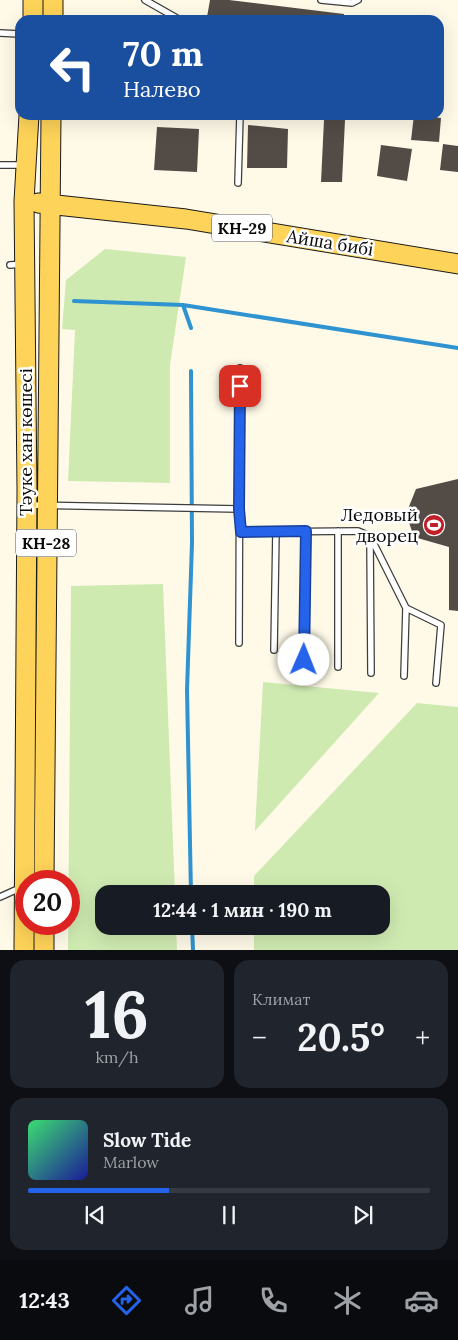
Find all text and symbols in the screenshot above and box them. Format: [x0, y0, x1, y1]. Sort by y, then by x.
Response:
text: 70 m [123, 31, 203, 76]
icon: left [40, 35, 105, 100]
text: Налево [123, 75, 201, 103]
road number: КН-29 [212, 214, 272, 242]
street label: Айша бибі [284, 224, 375, 261]
pin [219, 365, 261, 407]
street label: Тәуке хан көшесі [14, 368, 37, 516]
icon: arrive [226, 372, 254, 400]
place label: Ледовый дворец [341, 503, 418, 547]
sports icon: Ледовый дворец [422, 513, 446, 537]
road number: КН-28 [16, 530, 76, 556]
position arrow [277, 633, 329, 685]
speed limit sign: 20 [15, 870, 80, 935]
text: 12:44 · 1 мин · 190 m [153, 898, 332, 922]
text: 16 [85, 973, 149, 1056]
text: Климат [252, 989, 310, 1009]
text: 20.5° [297, 1013, 385, 1061]
text: − [252, 1020, 267, 1056]
text: + [415, 1020, 430, 1056]
text: km/h [95, 1047, 139, 1067]
text: Slow Tide [103, 1128, 191, 1152]
text: Marlow [103, 1152, 159, 1172]
icon: previous [81, 1201, 109, 1229]
icon: pause [215, 1201, 243, 1229]
icon: next [349, 1201, 377, 1229]
icon: directions [109, 1283, 144, 1318]
icon: music [182, 1283, 217, 1318]
icon: phone [256, 1283, 291, 1318]
icon: climate [330, 1283, 365, 1318]
icon: car [404, 1283, 439, 1318]
text: 12:43 [19, 1286, 70, 1314]

